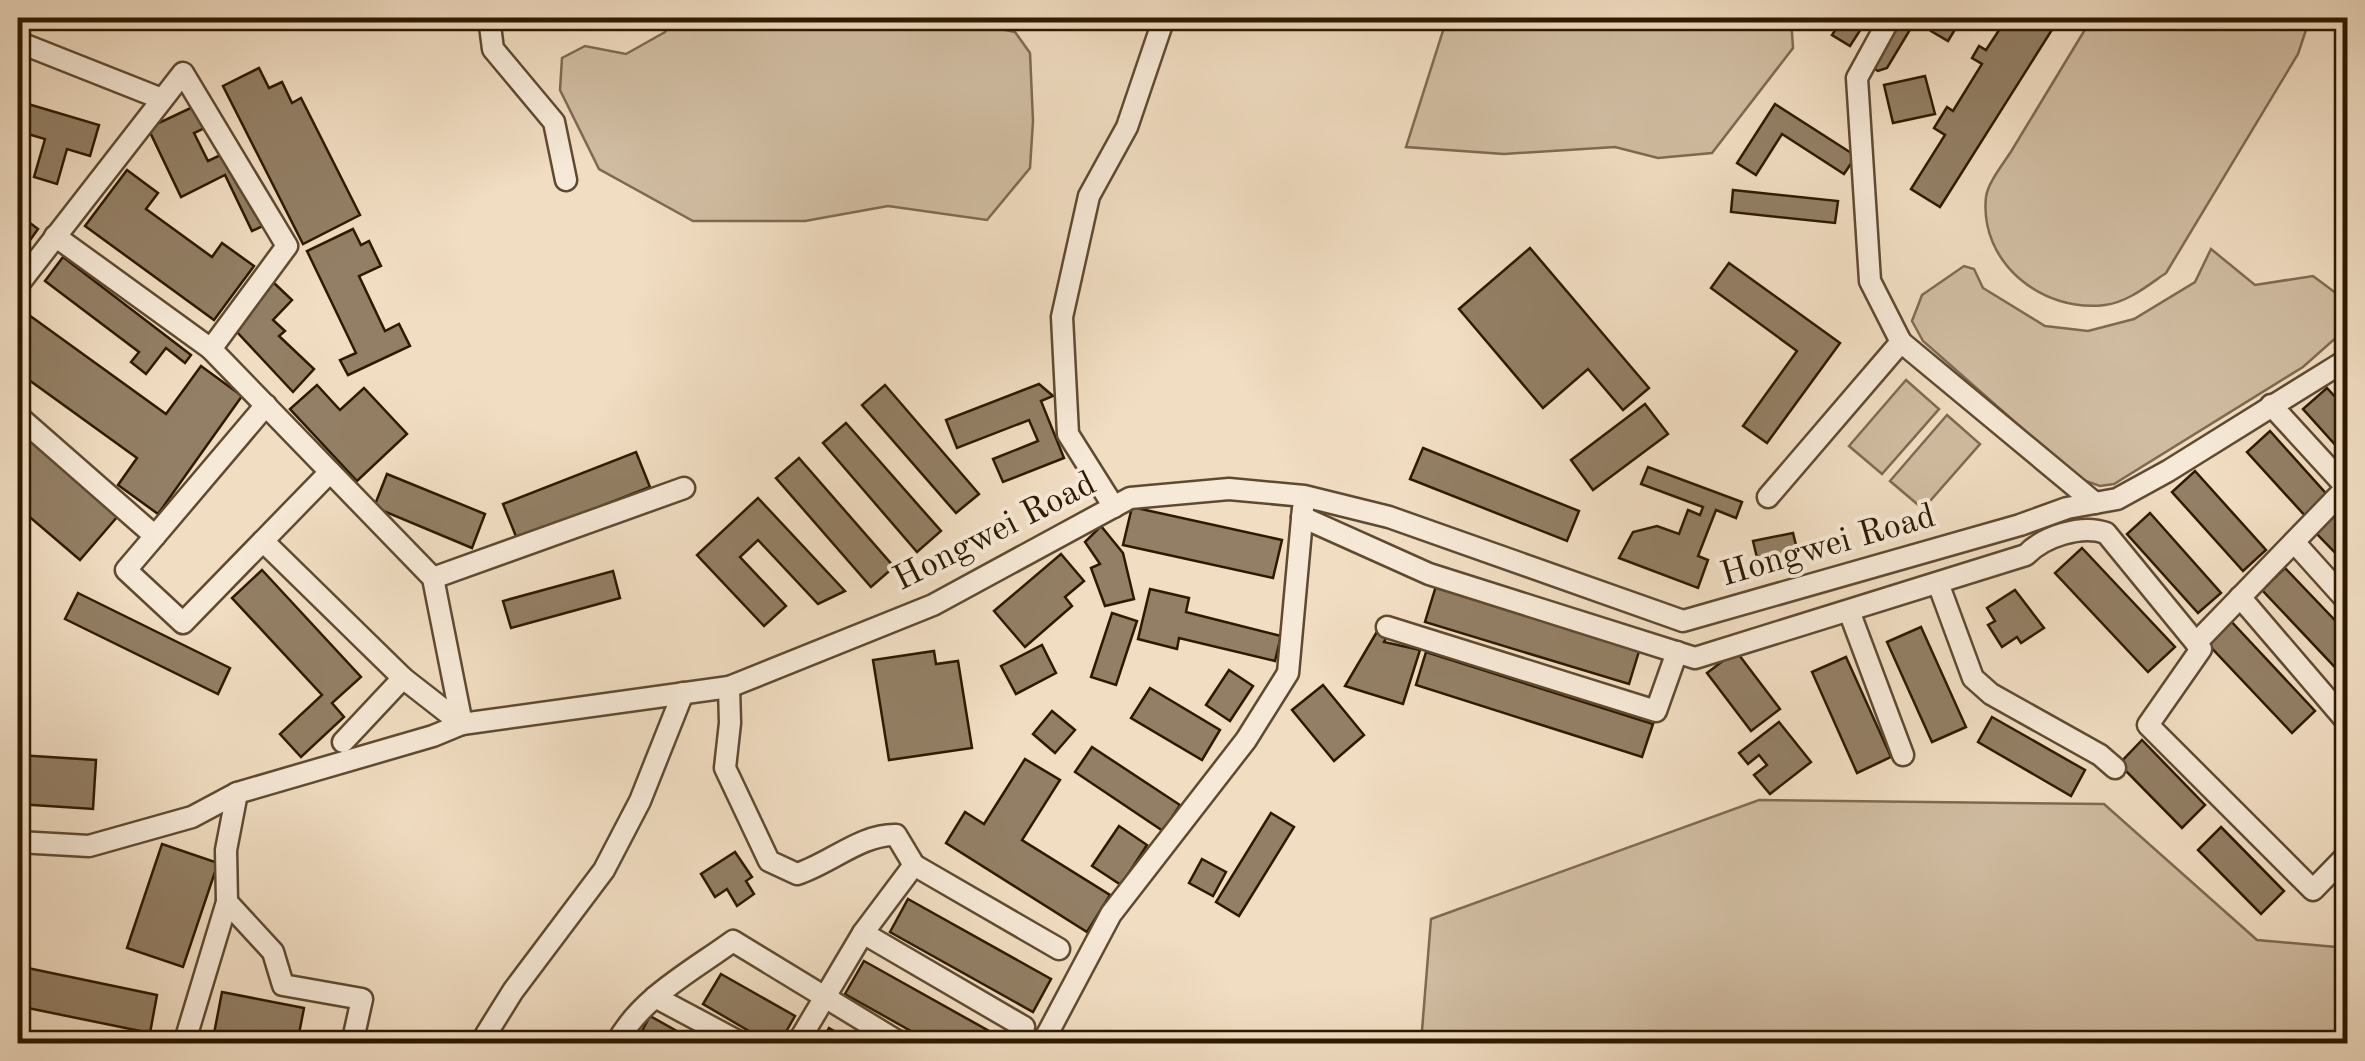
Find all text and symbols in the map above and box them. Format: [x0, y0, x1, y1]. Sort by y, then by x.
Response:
street label: Hongwei Road [888, 466, 1102, 598]
street label: Hongwei Road [1717, 499, 1939, 593]

